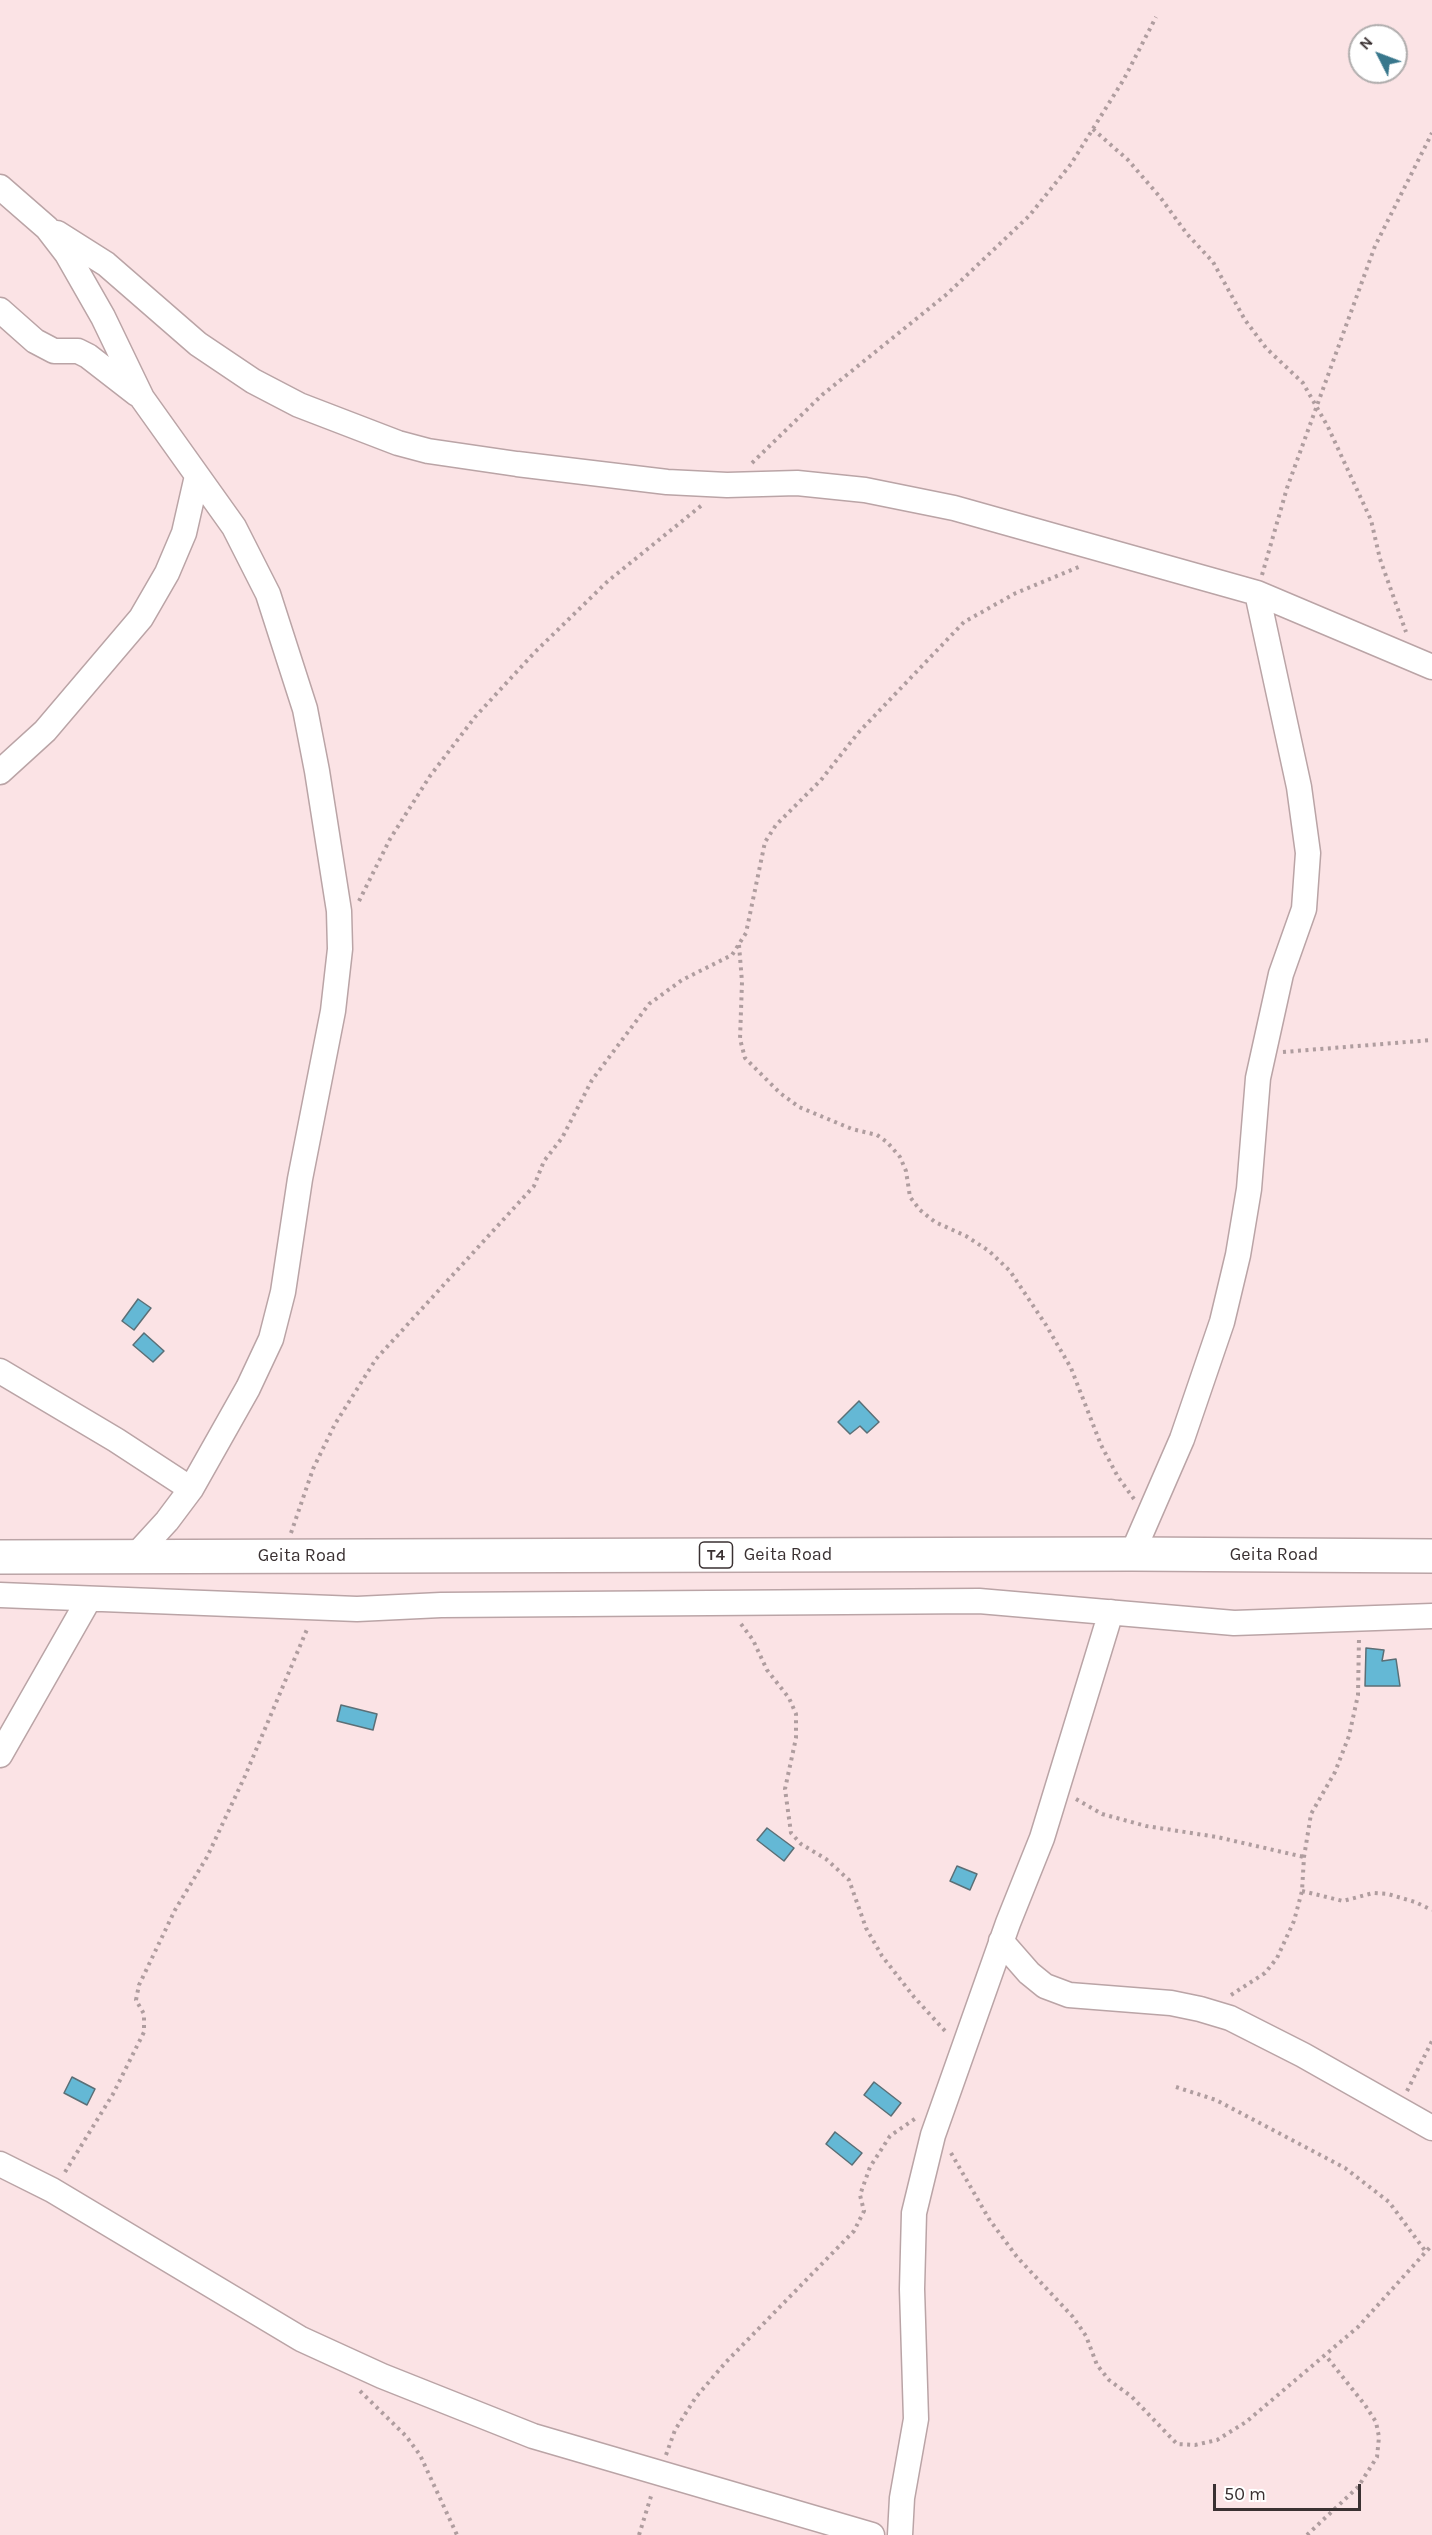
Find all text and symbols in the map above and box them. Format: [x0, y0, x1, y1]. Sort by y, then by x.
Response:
north arrow [1348, 24, 1408, 84]
text: N [1355, 32, 1377, 54]
road number: T4 [700, 1542, 732, 1568]
street label: Geita Road [744, 1544, 832, 1566]
street label: Geita Road [1230, 1544, 1318, 1566]
street label: Geita Road [258, 1545, 346, 1567]
scale bar [1216, 2472, 1364, 2510]
text: 50 m [1224, 2483, 1266, 2505]

